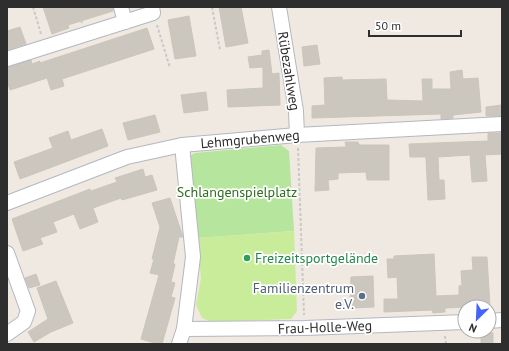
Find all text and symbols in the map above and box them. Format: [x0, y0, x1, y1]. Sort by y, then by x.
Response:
scale bar [369, 12, 461, 38]
text: 50 m [375, 18, 401, 33]
street label: Rübezahlweg [274, 30, 304, 112]
street label: Lehmgrubenweg [200, 126, 300, 152]
park label: Schlangenspielplatz [177, 183, 297, 201]
place label: Freizeitsportgelände [255, 249, 378, 267]
marker: Freizeitsportgelände [242, 253, 252, 263]
place label: Familienzentrum e.V. [253, 279, 354, 313]
marker: Familienzentrum e.V. [357, 291, 367, 301]
north arrow [457, 299, 497, 339]
street label: Frau-Holle-Weg [278, 316, 372, 338]
text: N [467, 320, 479, 336]

